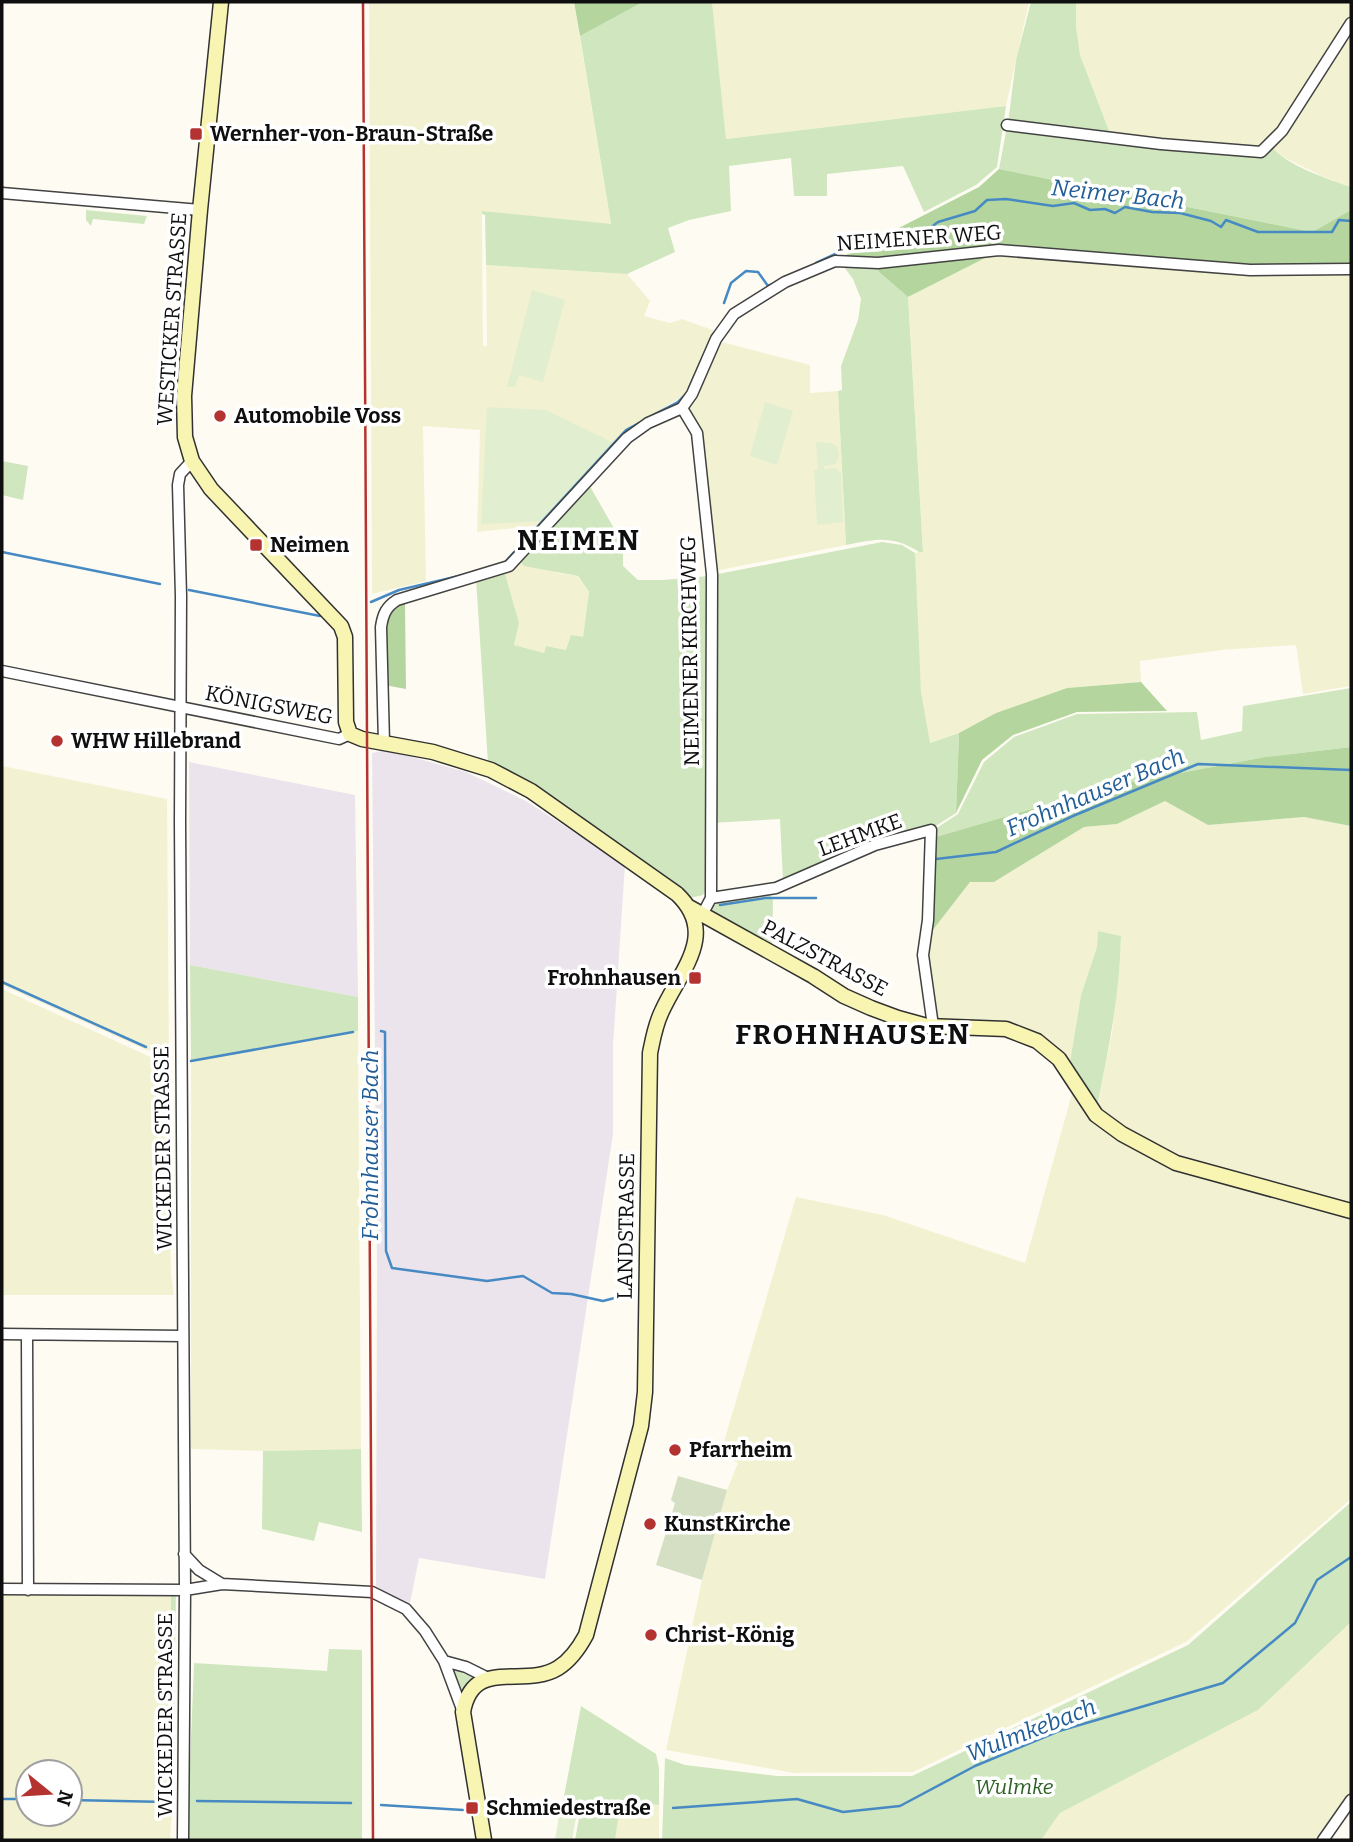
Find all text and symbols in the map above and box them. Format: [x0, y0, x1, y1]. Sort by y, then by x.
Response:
place label: Wernher-von-Braun-Straße [210, 121, 493, 147]
marker: Wernher-von-Braun-Straße [188, 126, 204, 142]
water label: Neimer Bach [1050, 173, 1186, 215]
street label: WESTICKER STRASSE [152, 212, 192, 426]
street label: NEIMENER WEG [836, 219, 1002, 257]
place label: Automobile Voss [234, 403, 401, 429]
marker: Automobile Voss [212, 408, 228, 424]
district label: NEIMEN [517, 524, 641, 557]
place label: Neimen [270, 532, 350, 558]
street label: NEIMENER KIRCHWEG [675, 536, 705, 766]
marker: Neimen [248, 537, 264, 553]
street label: KÖNIGSWEG [203, 680, 335, 730]
place label: WHW Hillebrand [71, 728, 241, 754]
marker: WHW Hillebrand [49, 733, 65, 749]
water label: Frohnhauser Bach [1002, 742, 1188, 842]
street label: LEHMKE [815, 808, 905, 862]
street label: PALZSTRASSE [758, 914, 892, 1002]
place label: Frohnhausen [547, 965, 681, 991]
marker: Frohnhausen [687, 970, 703, 986]
district label: FROHNHAUSEN [735, 1018, 971, 1051]
street label: WICKEDER STRASSE [148, 1045, 178, 1251]
water label: Frohnhauser Bach [356, 1050, 384, 1240]
street label: LANDSTRASSE [612, 1152, 640, 1300]
place label: Pfarrheim [689, 1437, 792, 1463]
marker: Pfarrheim [667, 1442, 683, 1458]
place label: KunstKirche [664, 1511, 791, 1537]
marker: KunstKirche [642, 1516, 658, 1532]
street label: WICKEDER STRASSE [152, 1613, 178, 1817]
place label: Christ-König [665, 1622, 794, 1648]
marker: Christ-König [643, 1627, 659, 1643]
water label: Wulmkebach [962, 1692, 1100, 1768]
north arrow [14, 1758, 84, 1828]
park label: Wulmke [975, 1774, 1054, 1800]
text: N [51, 1788, 78, 1809]
place label: Schmiedestraße [486, 1795, 651, 1821]
marker: Schmiedestraße [464, 1800, 480, 1816]

